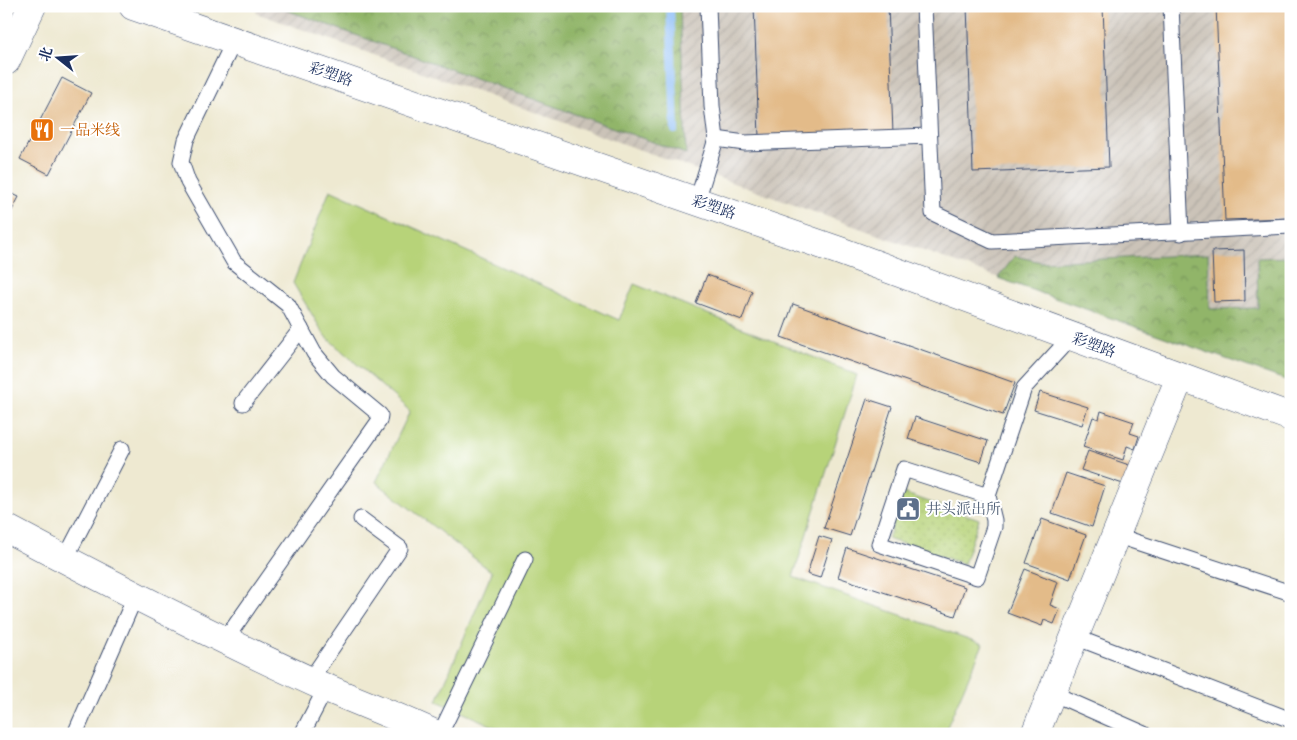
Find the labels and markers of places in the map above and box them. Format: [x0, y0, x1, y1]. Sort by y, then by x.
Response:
restaurant icon: 一品米线 [29, 117, 55, 143]
place label: 一品米线 [60, 120, 120, 140]
public building icon: 井头派出所 [895, 496, 921, 522]
place label: 井头派出所 [926, 499, 1001, 519]

